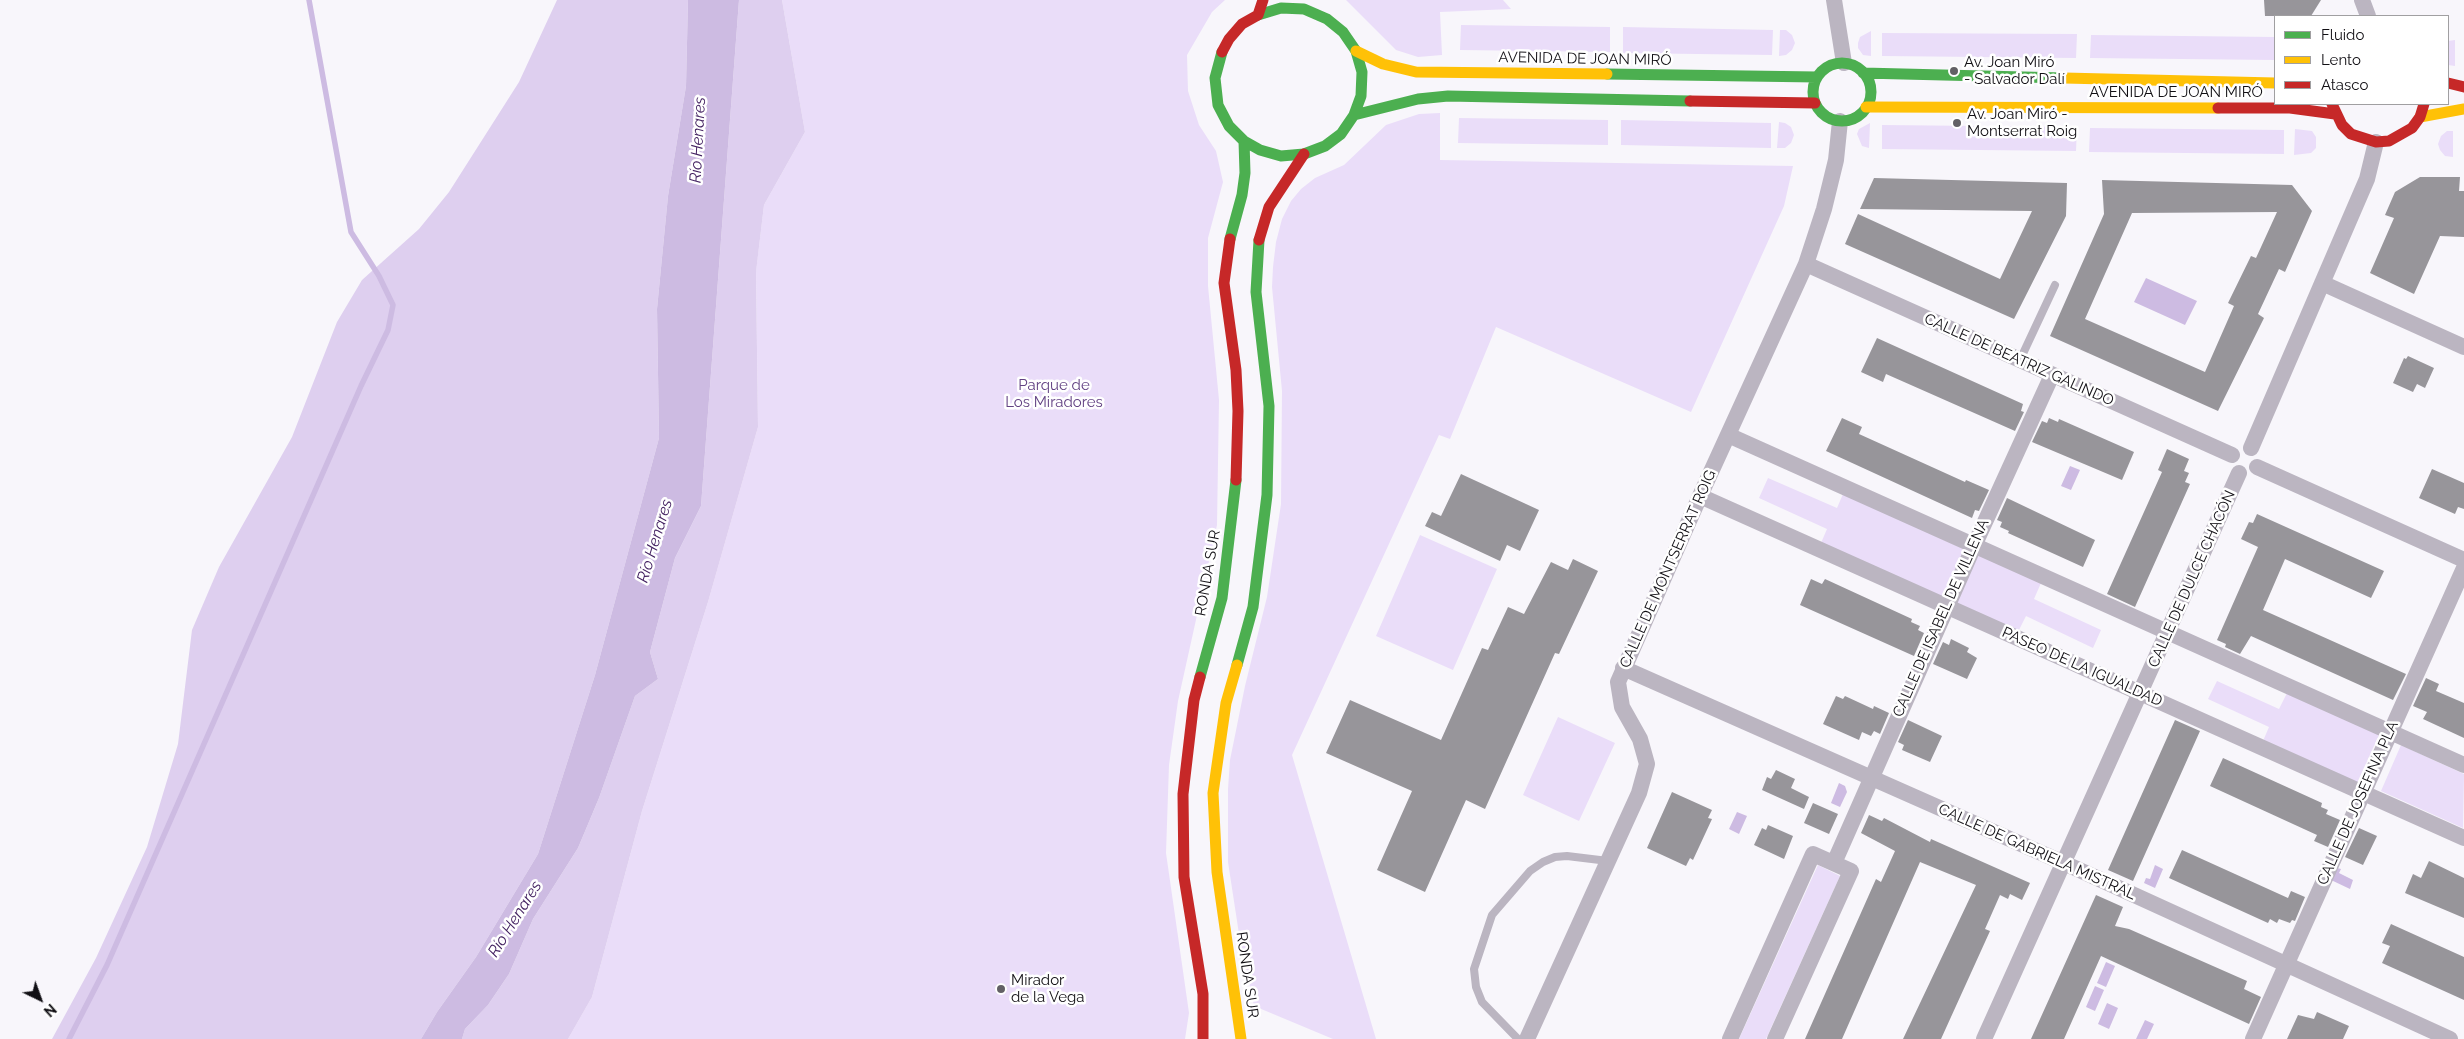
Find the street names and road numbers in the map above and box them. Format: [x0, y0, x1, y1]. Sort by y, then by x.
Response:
street label: AVENIDA DE JOAN MIRÓ [1498, 48, 1672, 70]
street label: AVENIDA DE JOAN MIRÓ [2089, 83, 2263, 101]
street label: CALLE DE BEATRIZ GALINDO [1921, 310, 2117, 410]
street label: CALLE DE MONTSERRAT ROIG [1616, 467, 1720, 671]
street label: CALLE DE DULCE CHACÓN [2145, 488, 2239, 670]
street label: CALLE DE ISABEL DE VILLENA [1889, 516, 1993, 720]
street label: RONDA SUR [1192, 529, 1224, 617]
street label: PASEO DE LA IGUALDAD [1999, 623, 2165, 711]
street label: CALLE DE JOSEFINA PLA [2314, 718, 2402, 888]
street label: CALLE DE GABRIELA MISTRAL [1935, 800, 2139, 904]
street label: RONDA SUR [1232, 931, 1262, 1019]

